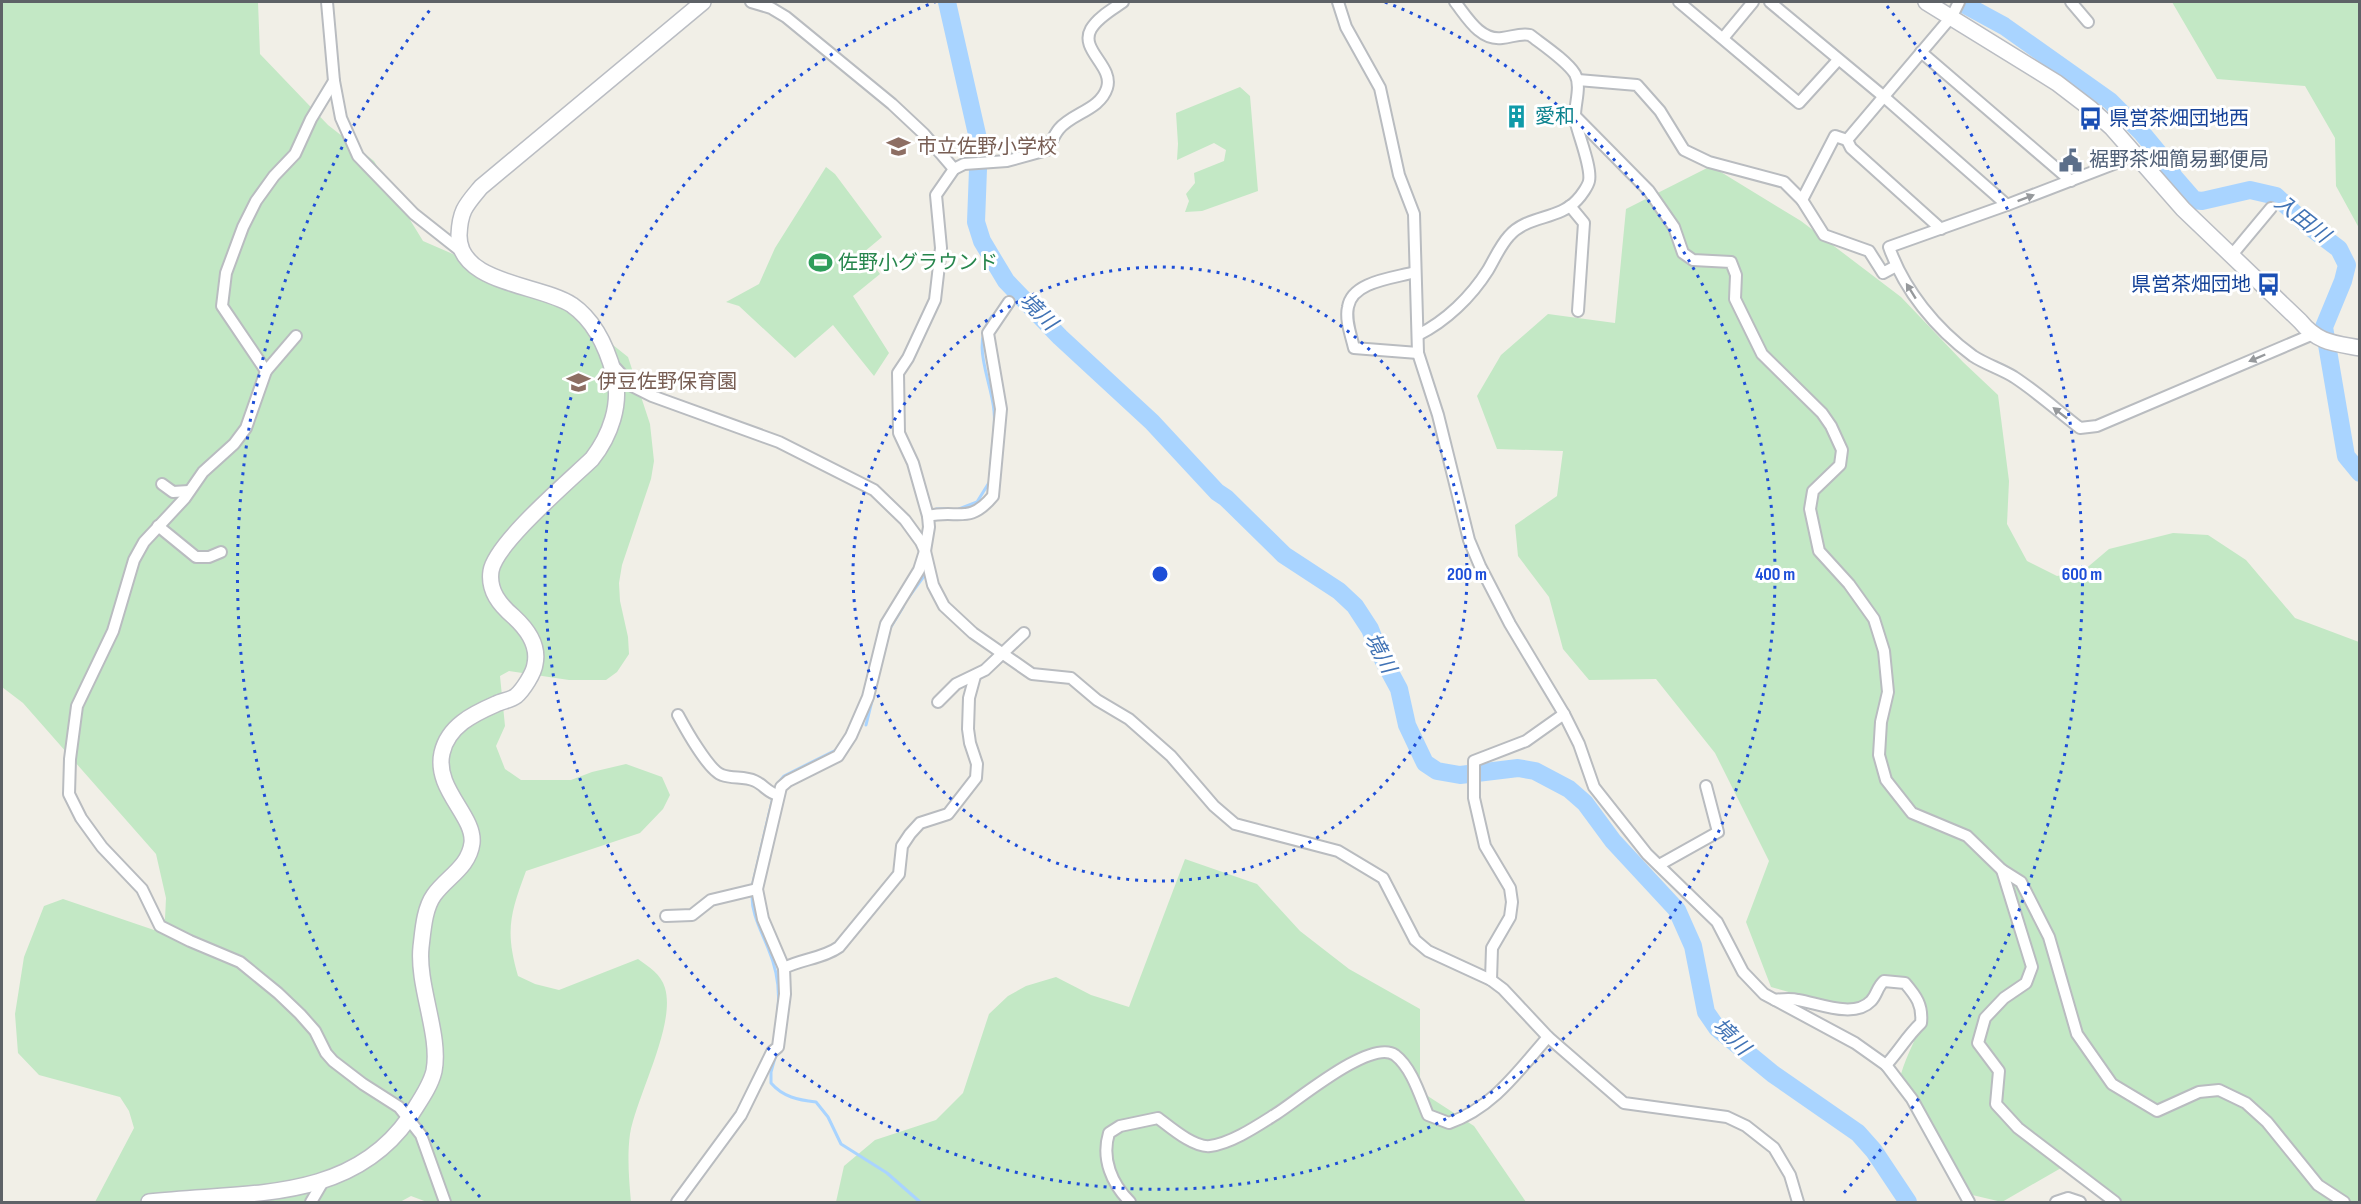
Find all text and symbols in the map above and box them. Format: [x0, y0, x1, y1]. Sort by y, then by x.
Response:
building icon: 愛和 [1504, 104, 1530, 130]
place label: 愛和 [1535, 105, 1575, 129]
bus stop icon: 県営茶畑団地西 [2078, 106, 2104, 132]
place label: 県営茶畑団地西 [2109, 107, 2249, 131]
school or university icon: 市立佐野小学校 [886, 134, 912, 160]
place label: 市立佐野小学校 [917, 135, 1057, 159]
public building icon: 裾野茶畑簡易郵便局 [2058, 147, 2084, 173]
place label: 裾野茶畑簡易郵便局 [2089, 148, 2269, 172]
water label: 入田川 [2269, 190, 2336, 249]
one-way arrow [2017, 193, 2035, 202]
sports icon: 佐野小グラウンド [807, 250, 833, 276]
place label: 佐野小グラウンド [838, 251, 998, 275]
bus stop icon: 県営茶畑団地 [2256, 272, 2282, 298]
place label: 県営茶畑団地 [2131, 273, 2251, 297]
one-way arrow [1906, 283, 1917, 299]
water label: 境川 [1014, 288, 1063, 337]
one-way arrow [2248, 353, 2266, 363]
school or university icon: 伊豆佐野保育園 [566, 369, 592, 395]
place label: 伊豆佐野保育園 [597, 370, 737, 394]
one-way arrow [2053, 408, 2068, 420]
centre of rings [1150, 564, 1170, 584]
text: 200 m [1447, 564, 1487, 585]
text: 400 m [1755, 564, 1795, 585]
text: 600 m [2062, 564, 2102, 585]
water label: 境川 [1359, 629, 1402, 679]
water label: 境川 [1707, 1013, 1756, 1062]

